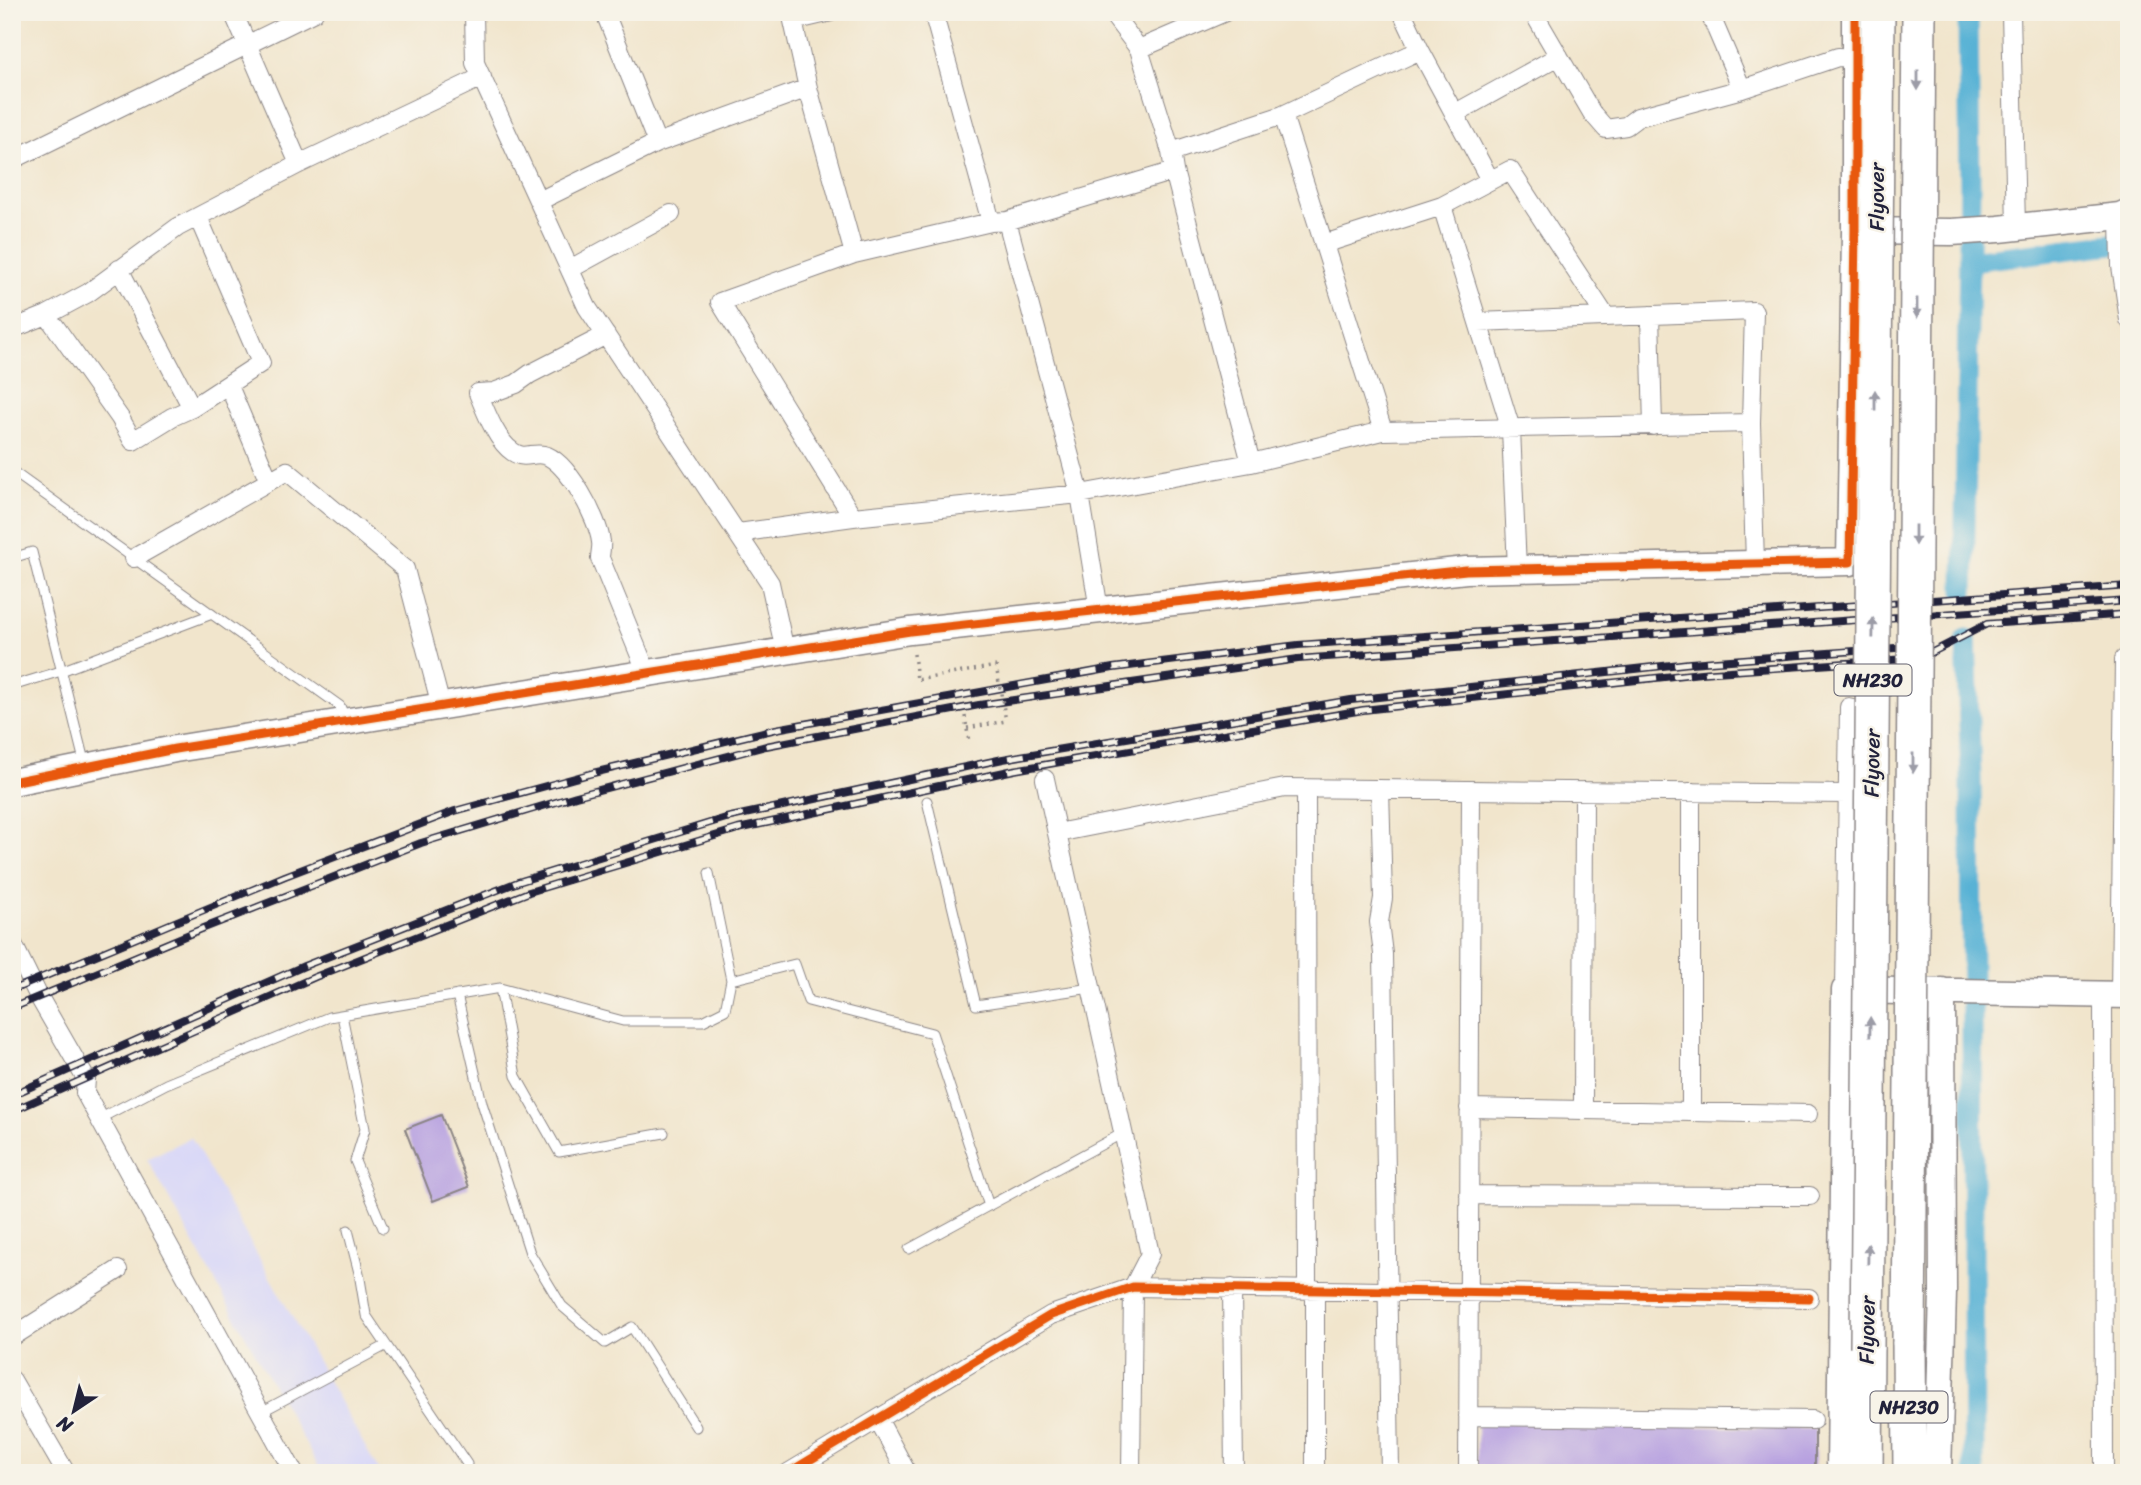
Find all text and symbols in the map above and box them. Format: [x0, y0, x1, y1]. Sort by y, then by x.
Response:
one-way arrow [1912, 70, 1924, 92]
street label: Flyover [1858, 162, 1896, 231]
one-way arrow [1911, 297, 1922, 319]
one-way arrow [1869, 389, 1881, 411]
one-way arrow [1909, 525, 1921, 547]
one-way arrow [1867, 617, 1879, 639]
road number: NH230 [1834, 664, 1912, 695]
street label: Flyover [1852, 727, 1892, 797]
one-way arrow [1907, 752, 1919, 774]
one-way arrow [1864, 1016, 1875, 1038]
one-way arrow [1862, 1243, 1873, 1265]
street label: Flyover [1847, 1294, 1887, 1364]
north arrow [38, 1376, 108, 1446]
road number: NH230 [1870, 1392, 1948, 1422]
text: N [49, 1407, 80, 1442]

